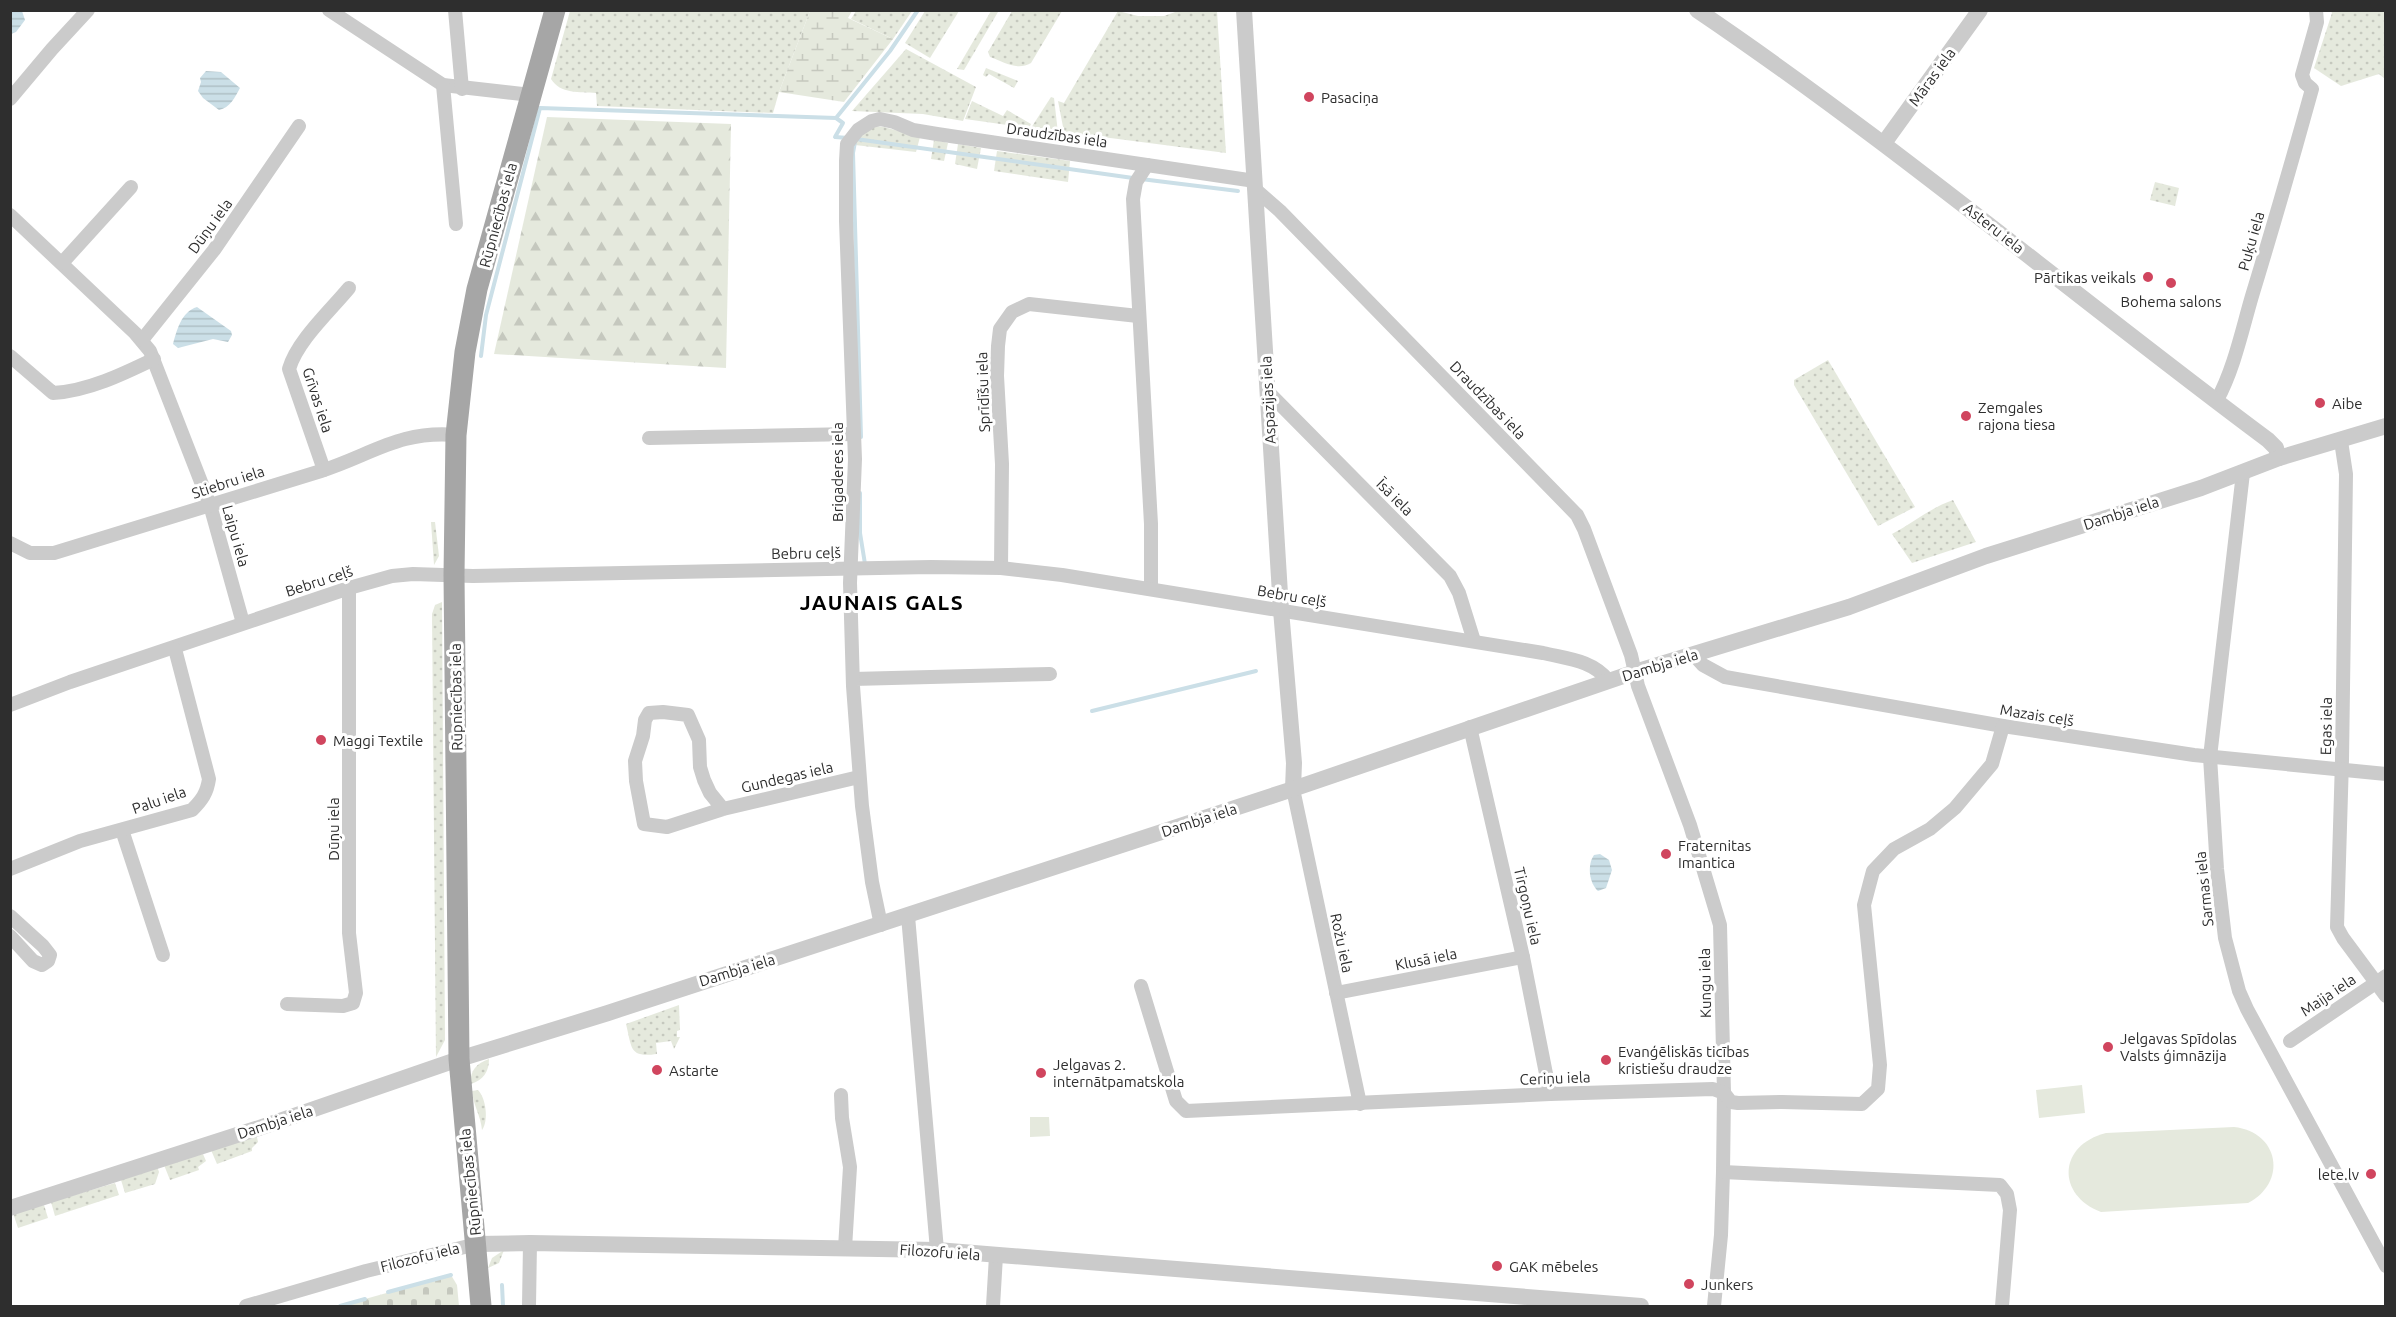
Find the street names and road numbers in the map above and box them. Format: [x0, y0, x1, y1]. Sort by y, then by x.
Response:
street label: Māras iela [1905, 45, 1959, 109]
street label: Draudzības iela [1005, 119, 1109, 151]
street label: Rūpniecības iela [476, 161, 520, 269]
street label: Dūņu iela [185, 195, 235, 257]
street label: Asteru iela [1960, 199, 2028, 257]
street label: Puķu iela [2234, 209, 2268, 273]
street label: Sprīdīšu iela [973, 351, 993, 433]
street label: Aspazijas iela [1257, 355, 1279, 445]
street label: Draudzības iela [1446, 357, 1530, 443]
street label: Grīvas iela [299, 365, 337, 435]
street label: Brigaderes iela [829, 422, 846, 522]
street label: Stiebru iela [189, 462, 267, 502]
street label: Īsā iela [1372, 474, 1417, 519]
street label: Dambja iela [2081, 493, 2161, 533]
street label: Laipu iela [219, 503, 253, 569]
street label: Bebru ceļš [771, 544, 841, 562]
street label: Bebru ceļš [283, 562, 355, 600]
street label: Bebru ceļš [1256, 582, 1328, 610]
street label: Rūpniecības iela [447, 643, 465, 751]
street label: Dambja iela [1620, 645, 1700, 685]
street label: Egas iela [2317, 697, 2335, 755]
street label: Mazais ceļš [1999, 701, 2075, 729]
street label: Gundegas iela [739, 758, 835, 796]
street label: Palu iela [130, 783, 188, 817]
street label: Dūņu iela [325, 797, 342, 861]
street label: Dambja iela [1159, 800, 1239, 840]
street label: Sarmas iela [2192, 851, 2216, 927]
street label: Tirgoņu iela [1511, 865, 1545, 947]
street label: Rožu iela [1327, 912, 1357, 974]
street label: Klusā iela [1394, 945, 1458, 973]
street label: Kungu iela [1696, 948, 1714, 1018]
street label: Dambja iela [697, 950, 777, 990]
street label: Maija iela [2297, 970, 2359, 1020]
street label: Ceriņu iela [1519, 1068, 1591, 1088]
street label: Dambja iela [235, 1102, 315, 1142]
street label: Rūpniecības iela [456, 1127, 484, 1237]
street label: Filozofu iela [379, 1239, 461, 1275]
street label: Filozofu iela [899, 1241, 981, 1263]

